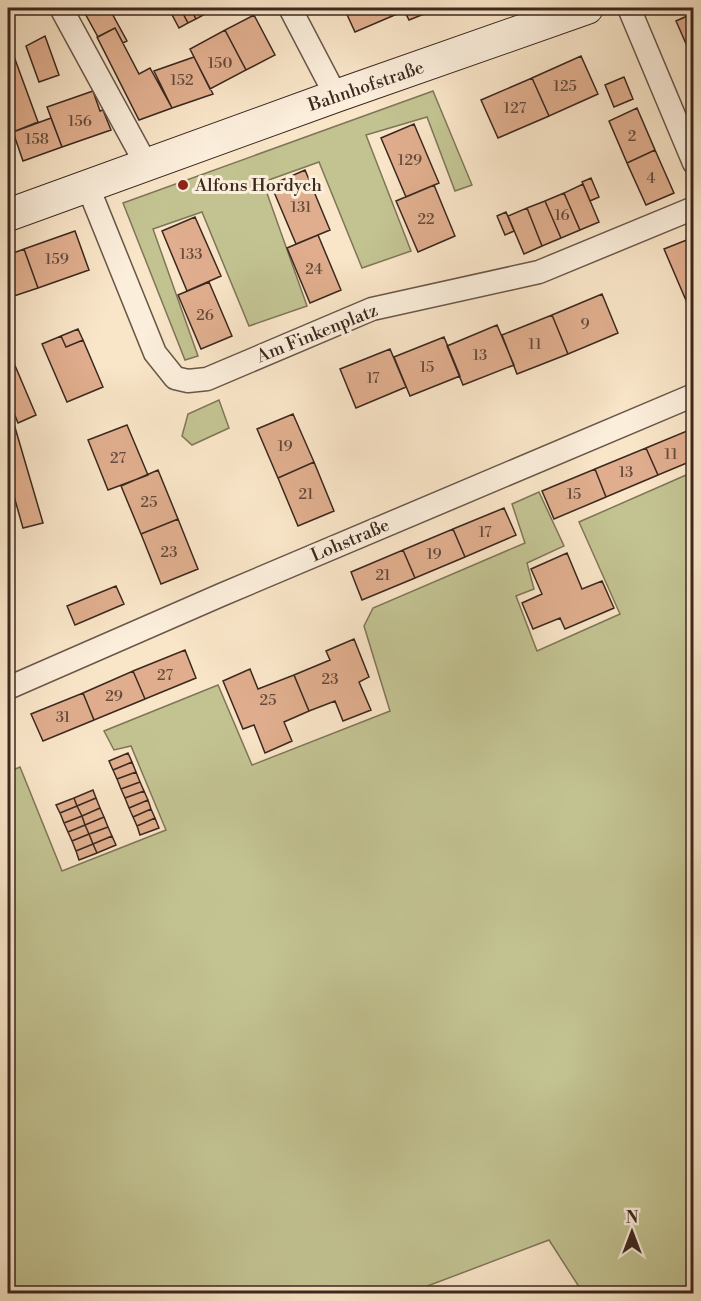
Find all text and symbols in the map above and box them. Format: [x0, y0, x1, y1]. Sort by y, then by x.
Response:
house number: 150 [208, 54, 232, 73]
street label: Bahnhofstraße [304, 56, 427, 117]
house number: 152 [170, 71, 194, 90]
house number: 125 [553, 77, 577, 96]
house number: 127 [504, 99, 527, 118]
house number: 156 [68, 112, 92, 131]
house number: 2 [628, 127, 636, 146]
house number: 158 [25, 130, 49, 149]
house number: 129 [398, 151, 422, 170]
house number: 4 [647, 169, 656, 188]
place label: Alfons Hordych [194, 174, 322, 197]
marker: Alfons Hordych [176, 178, 190, 192]
house number: 131 [291, 198, 312, 217]
house number: 16 [554, 206, 570, 225]
house number: 22 [417, 210, 435, 229]
house number: 133 [179, 245, 203, 264]
house number: 159 [45, 250, 69, 269]
house number: 24 [305, 260, 323, 279]
street label: Am Finkenplatz [252, 299, 381, 369]
house number: 26 [196, 306, 214, 325]
house number: 9 [580, 315, 590, 334]
house number: 11 [528, 335, 542, 354]
house number: 13 [473, 346, 487, 365]
house number: 15 [420, 358, 434, 377]
house number: 17 [366, 369, 380, 388]
house number: 19 [277, 437, 293, 456]
house number: 11 [664, 445, 678, 464]
house number: 27 [110, 449, 126, 468]
house number: 13 [619, 463, 633, 482]
house number: 21 [298, 485, 314, 504]
house number: 15 [567, 485, 581, 504]
house number: 25 [141, 493, 157, 512]
street label: Lohstraße [307, 514, 393, 567]
house number: 17 [478, 523, 492, 542]
house number: 23 [161, 543, 177, 562]
house number: 19 [426, 545, 442, 564]
house number: 21 [375, 566, 391, 585]
house number: 27 [157, 666, 173, 685]
house number: 23 [322, 670, 338, 689]
house number: 29 [105, 687, 123, 706]
house number: 25 [260, 691, 276, 710]
house number: 31 [56, 708, 71, 727]
north arrow [602, 1202, 662, 1262]
text: N [626, 1208, 639, 1228]

